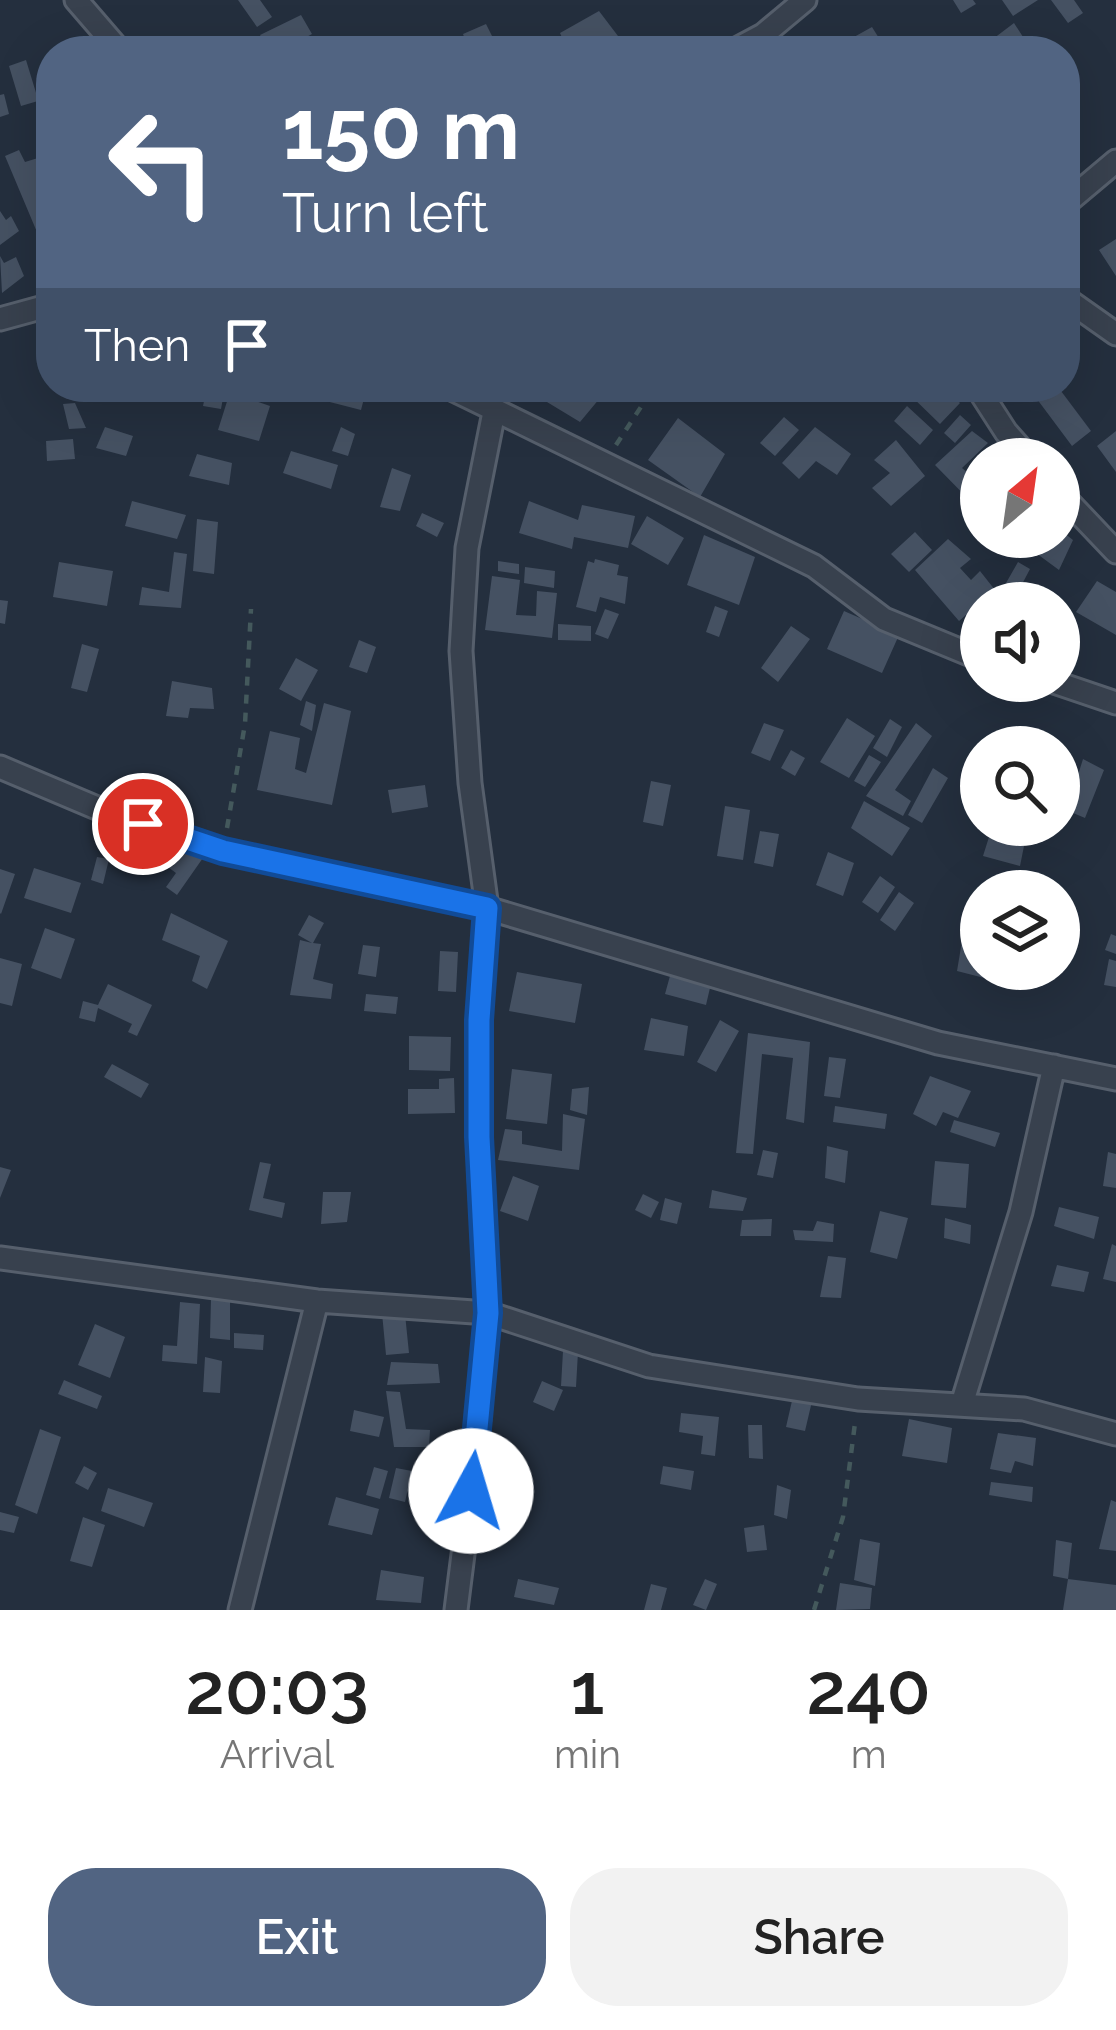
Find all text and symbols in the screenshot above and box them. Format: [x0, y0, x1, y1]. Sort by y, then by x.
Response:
text: 150 m [282, 80, 520, 179]
icon: left [84, 84, 240, 240]
text: Turn left [282, 181, 489, 245]
icon: arrive [214, 312, 280, 378]
text: Then [84, 319, 190, 372]
north arrow [960, 438, 1080, 558]
map controls [960, 438, 1080, 990]
button: sound [960, 582, 1080, 702]
button: search [960, 726, 1080, 846]
pin [92, 773, 194, 875]
icon: arrive [110, 791, 176, 857]
button: layers [960, 870, 1080, 990]
position arrow [408, 1428, 534, 1554]
text: 20:03 [185, 1646, 369, 1731]
text: 1 [571, 1646, 605, 1731]
text: 240 [806, 1646, 931, 1731]
text: Arrival [220, 1731, 334, 1777]
text: min [554, 1731, 621, 1777]
text: m [851, 1731, 886, 1777]
button: Exit [48, 1868, 546, 2006]
button: Share [570, 1868, 1068, 2006]

